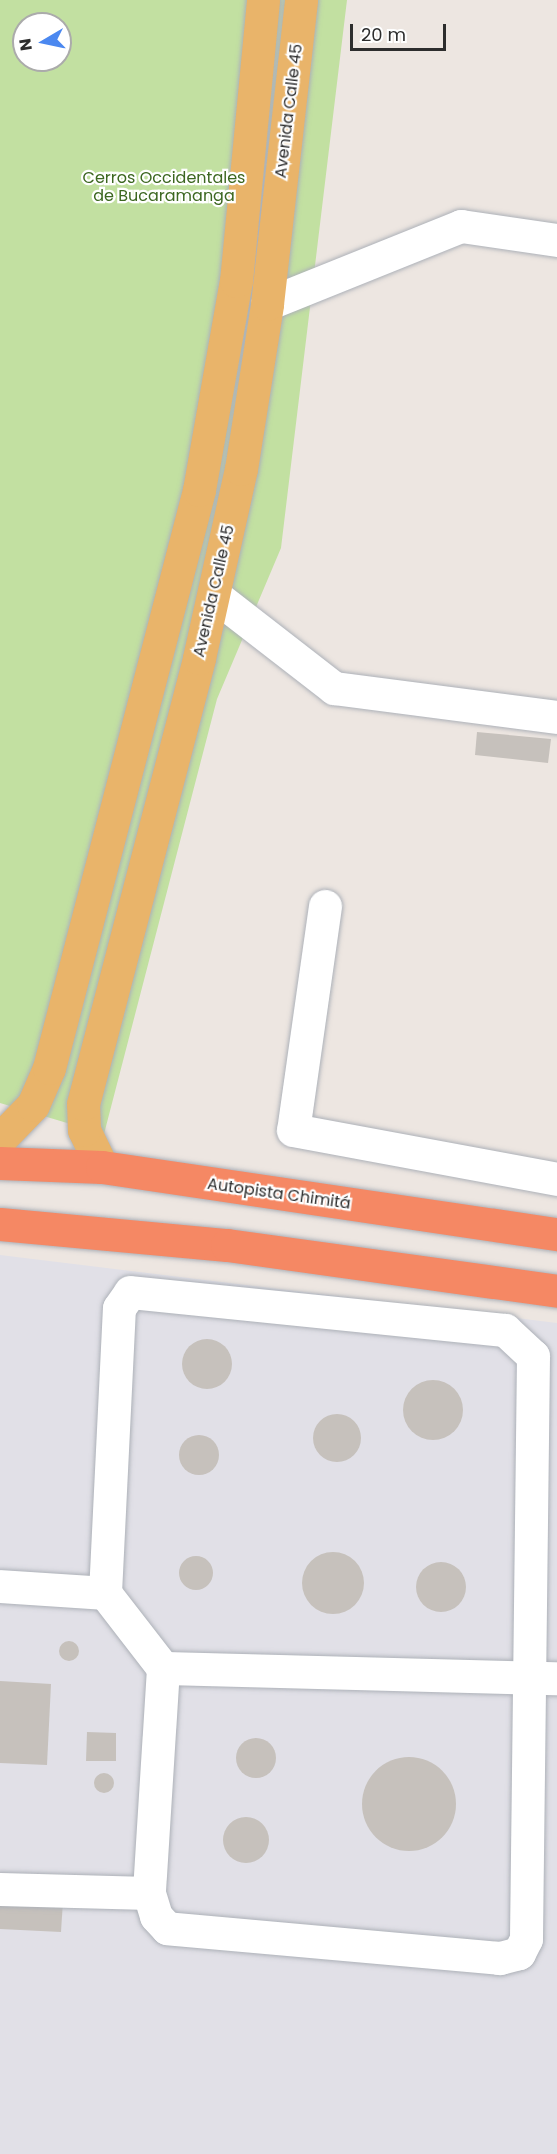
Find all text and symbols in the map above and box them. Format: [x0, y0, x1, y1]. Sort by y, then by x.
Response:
north arrow [12, 12, 72, 72]
scale bar [353, 12, 449, 50]
text: 20 m [361, 22, 406, 47]
text: N [13, 37, 38, 52]
street label: Avenida Calle 45 [271, 43, 307, 179]
park label: Cerros Occidentales de Bucaramanga [83, 168, 245, 206]
street label: Avenida Calle 45 [189, 523, 239, 659]
street label: Autopista Chimitá [206, 1174, 352, 1214]

